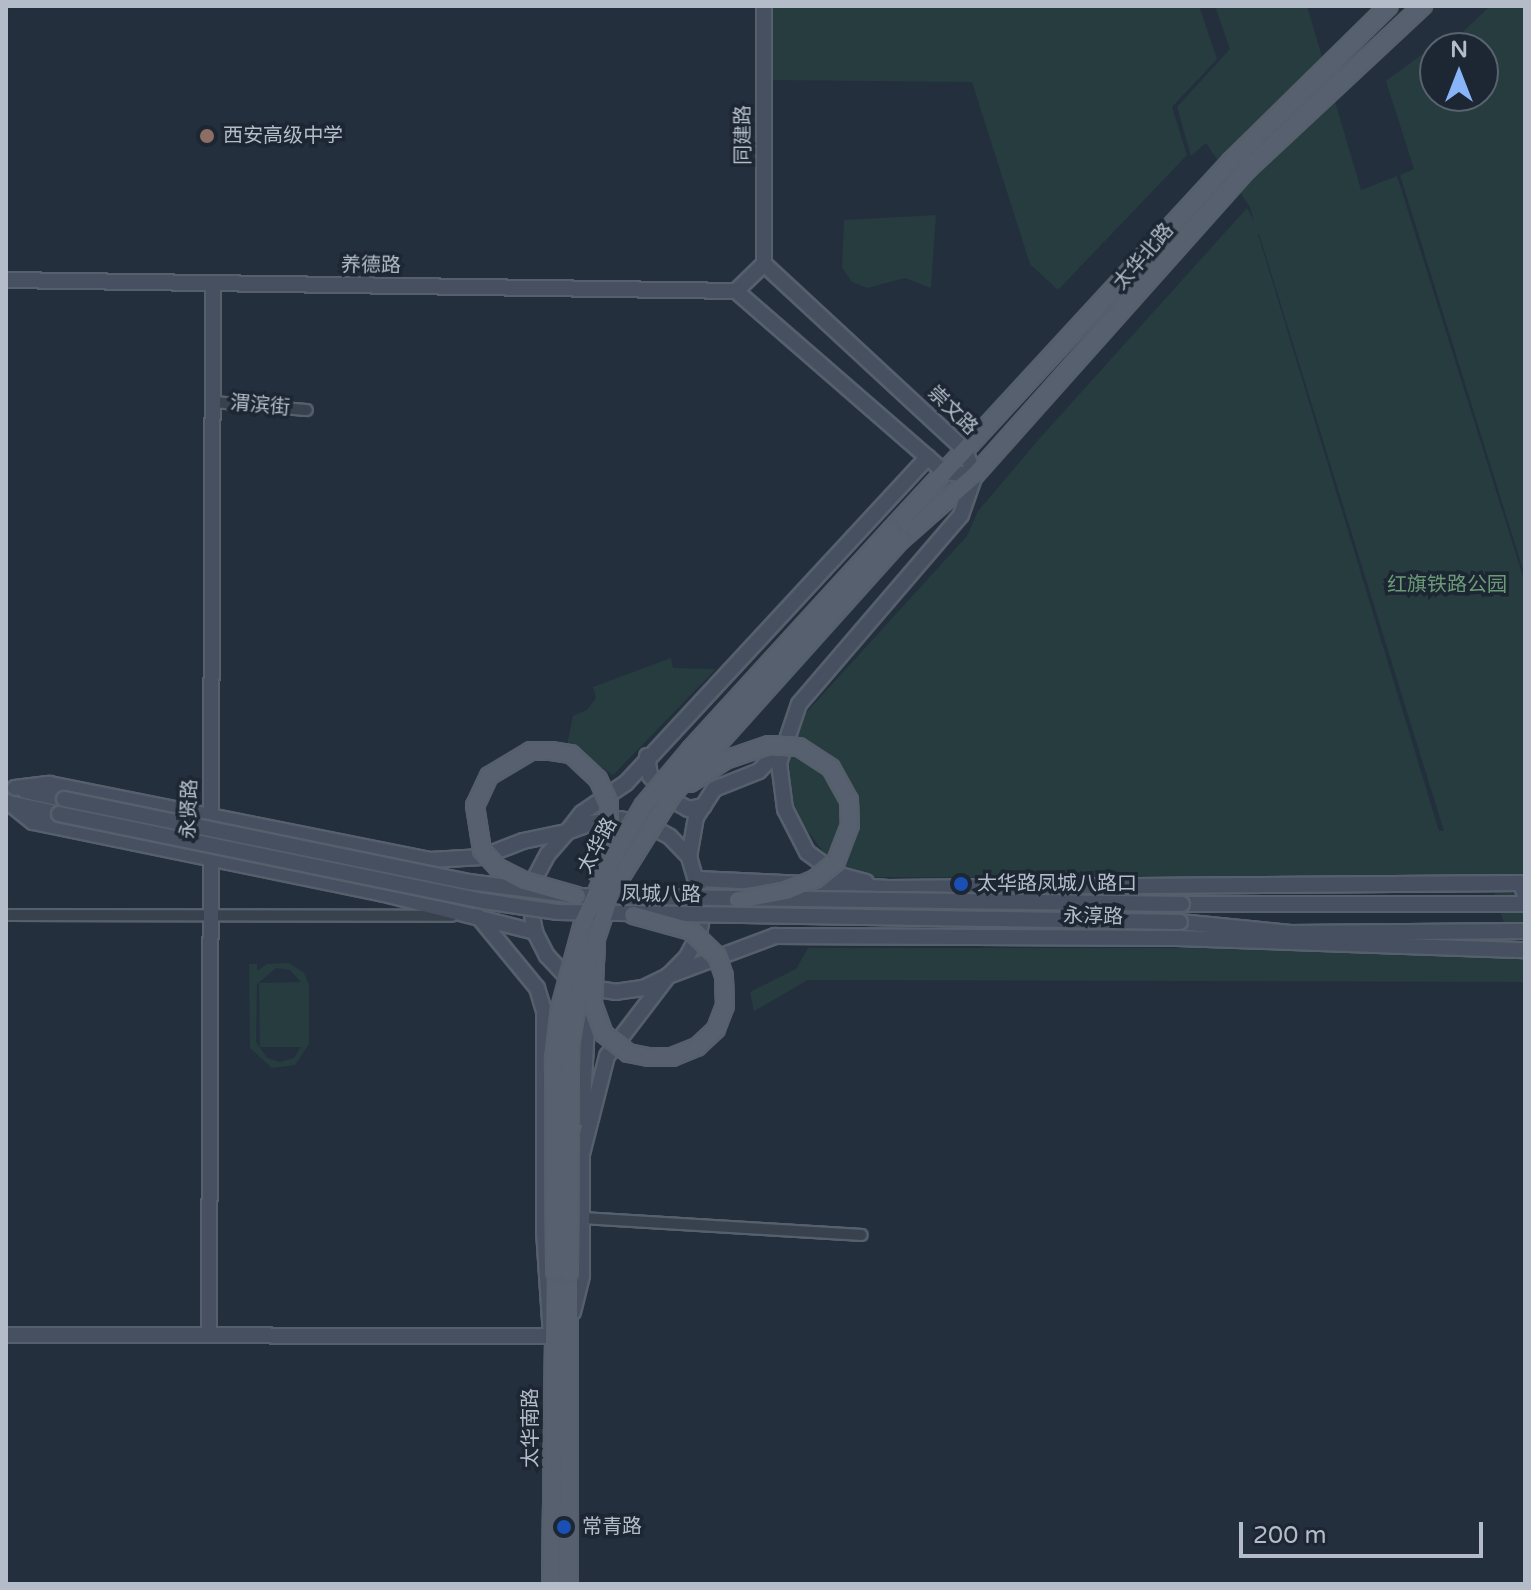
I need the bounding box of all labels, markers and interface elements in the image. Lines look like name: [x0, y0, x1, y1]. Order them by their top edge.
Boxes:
north arrow: [1419, 32, 1499, 112]
text: N: [1450, 37, 1468, 63]
street label: 同建路: [732, 105, 756, 165]
place label: 西安高级中学: [223, 124, 343, 148]
marker: 西安高级中学: [198, 127, 216, 145]
street label: 太华北路: [1109, 219, 1179, 295]
street label: 养德路: [341, 253, 401, 279]
street label: 崇文路: [922, 382, 982, 440]
street label: 渭滨街: [229, 391, 291, 421]
park label: 红旗铁路公园: [1387, 573, 1507, 597]
street label: 永贤路: [177, 779, 203, 839]
street label: 太华路: [573, 814, 623, 878]
place label: 太华路凤城八路口: [977, 872, 1137, 896]
marker: 太华路凤城八路口: [952, 875, 970, 893]
street label: 凤城八路: [621, 882, 701, 908]
street label: 永淳路: [1063, 904, 1123, 930]
street label: 太华南路: [519, 1388, 543, 1468]
scale bar: [1243, 1506, 1487, 1556]
place label: 常青路: [582, 1515, 642, 1539]
marker: 常青路: [553, 1516, 575, 1538]
text: 200 m: [1253, 1521, 1327, 1550]

